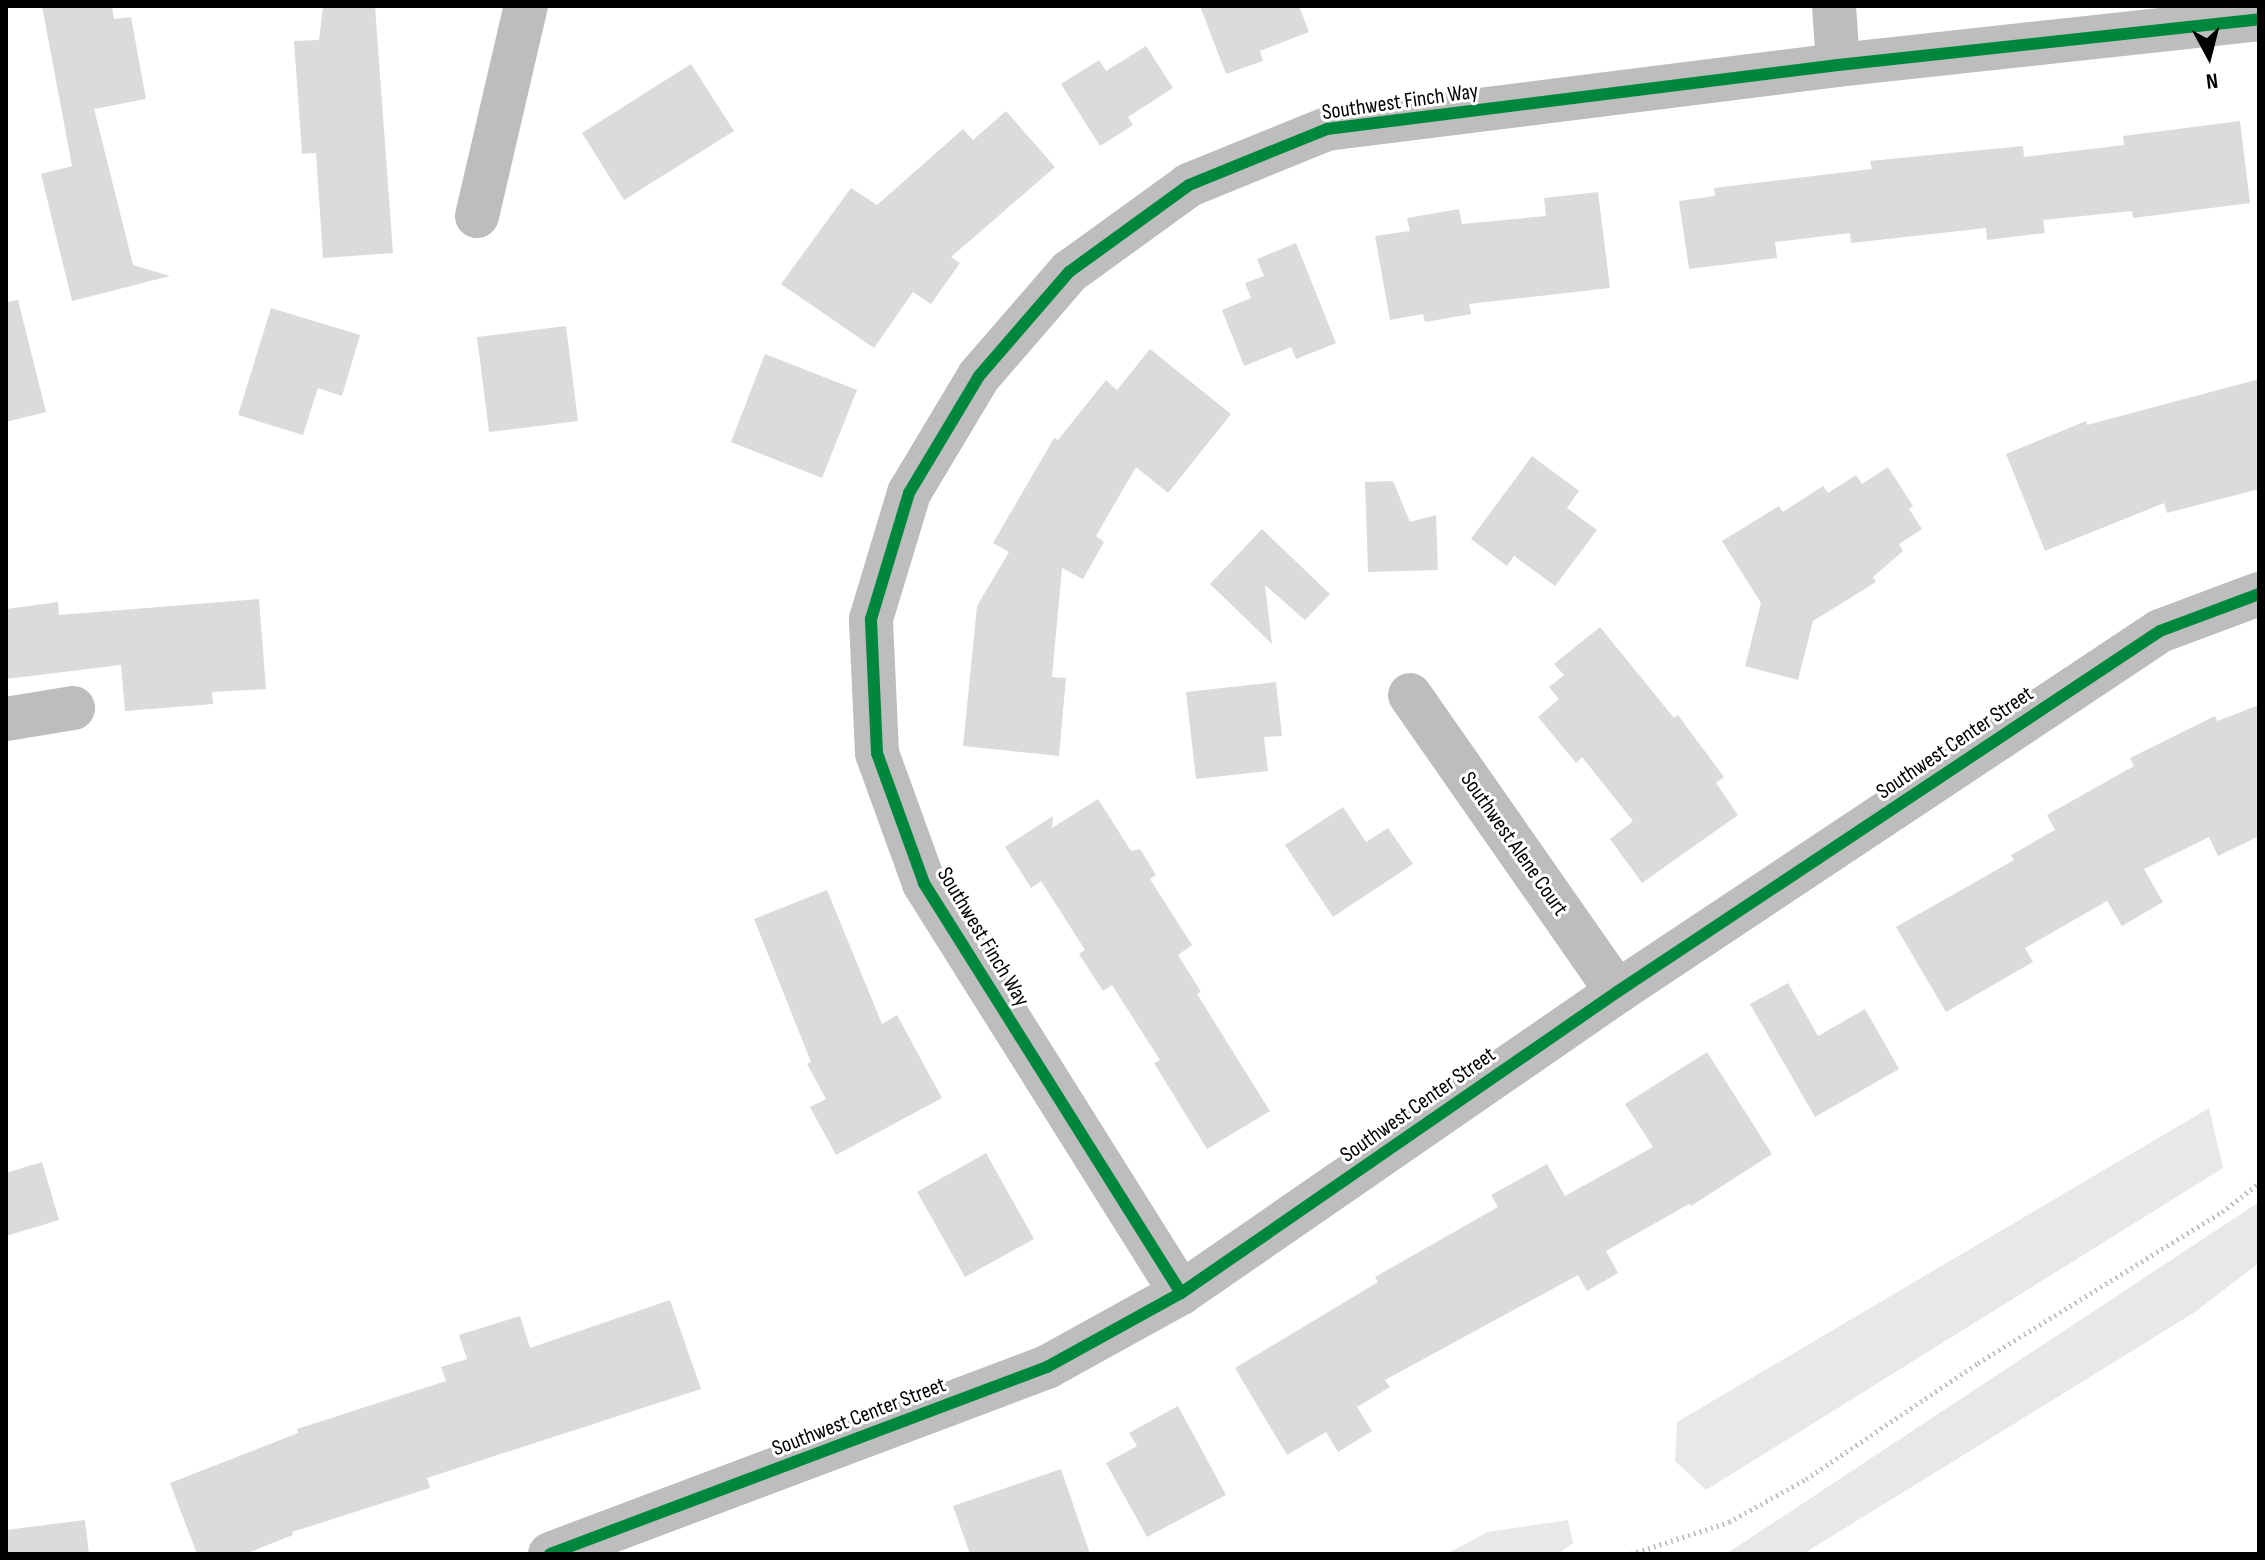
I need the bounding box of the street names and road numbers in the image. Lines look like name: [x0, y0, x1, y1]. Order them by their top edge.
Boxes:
street label: Southwest Finch Way: [1320, 78, 1480, 126]
street label: Southwest Center Street: [1872, 681, 2038, 805]
street label: Southwest Alene Court: [1455, 767, 1573, 921]
street label: Southwest Finch Way: [931, 863, 1035, 1011]
street label: Southwest Center Street: [1335, 1042, 1501, 1168]
street label: Southwest Center Street: [769, 1372, 949, 1462]

